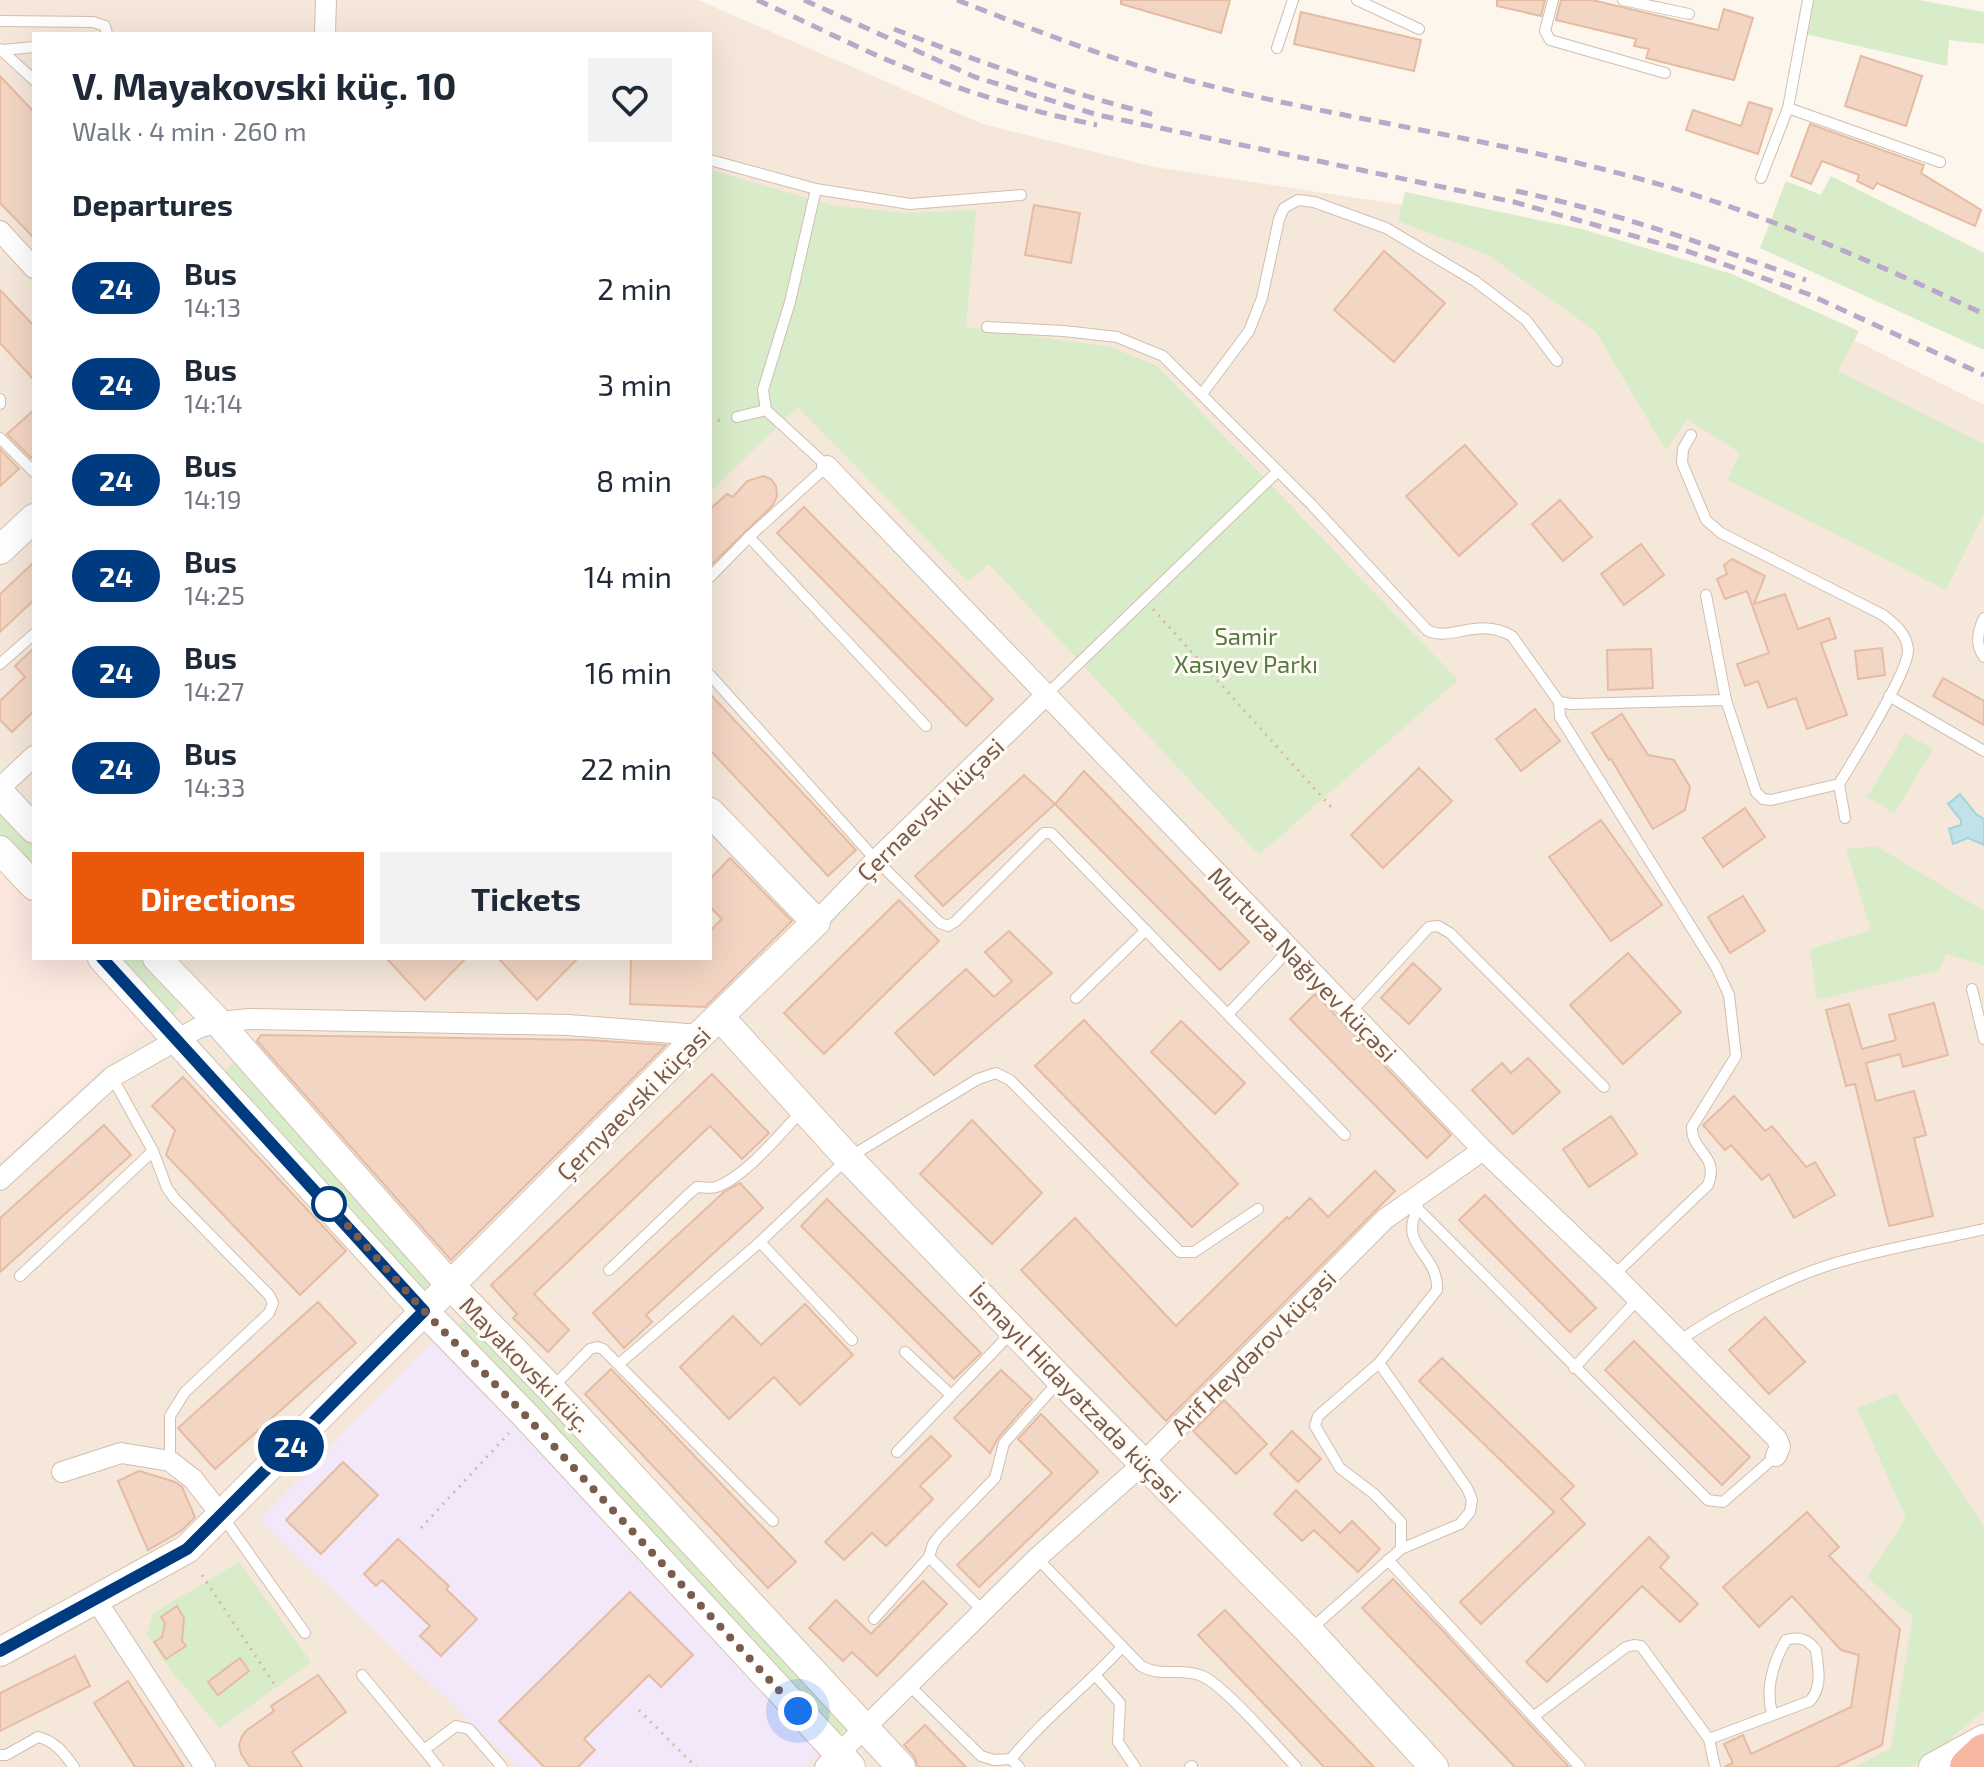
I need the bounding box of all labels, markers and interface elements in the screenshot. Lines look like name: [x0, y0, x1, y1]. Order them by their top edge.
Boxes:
button: heart: [588, 58, 672, 142]
text: V. Mayakovski küç. 10: [72, 62, 457, 108]
text: Walk · 4 min · 260 m: [72, 115, 307, 146]
text: Departures: [72, 186, 233, 222]
text: Bus: [184, 255, 237, 291]
text: 2 min: [597, 270, 672, 306]
text: 24: [99, 271, 133, 305]
text: 14:13: [184, 291, 241, 322]
text: Bus: [184, 351, 237, 387]
text: 3 min: [597, 366, 672, 402]
text: 24: [99, 367, 133, 401]
text: 14:14: [184, 387, 243, 418]
text: Bus: [184, 447, 237, 483]
text: 8 min: [596, 462, 672, 498]
text: 24: [99, 463, 133, 497]
text: 14:19: [184, 483, 242, 514]
text: Bus: [184, 543, 237, 579]
text: 14 min: [584, 558, 672, 594]
text: 24: [99, 559, 133, 593]
text: 14:25: [184, 579, 245, 610]
park label: Samir Xasıyev Parkı: [1174, 621, 1318, 678]
text: Bus: [184, 639, 237, 675]
text: 16 min: [585, 654, 672, 690]
text: 24: [99, 655, 133, 689]
text: 14:27: [184, 675, 244, 706]
street label: Çernaevski küçəsi: [850, 731, 1010, 887]
text: Bus: [184, 735, 237, 771]
text: 22 min: [580, 750, 672, 786]
text: 24: [99, 751, 133, 785]
text: 14:33: [184, 771, 245, 802]
button: Directions: [72, 852, 364, 944]
button: Tickets: [380, 852, 672, 944]
street label: Murtuza Nağıyev küçəsi: [1202, 861, 1403, 1068]
street label: Çernyaevski küçəsi: [550, 1020, 717, 1187]
unlabelled marker: [312, 1187, 346, 1221]
street label: Arif Heydərov küçəsi: [1164, 1263, 1342, 1441]
street label: İsmayıl Hidayətzadə küçəsi: [963, 1278, 1188, 1509]
street label: Mayakovski küç.: [453, 1290, 598, 1438]
line badge: 24: [255, 1420, 327, 1472]
text: 24: [274, 1429, 308, 1463]
your location: [778, 1691, 818, 1731]

